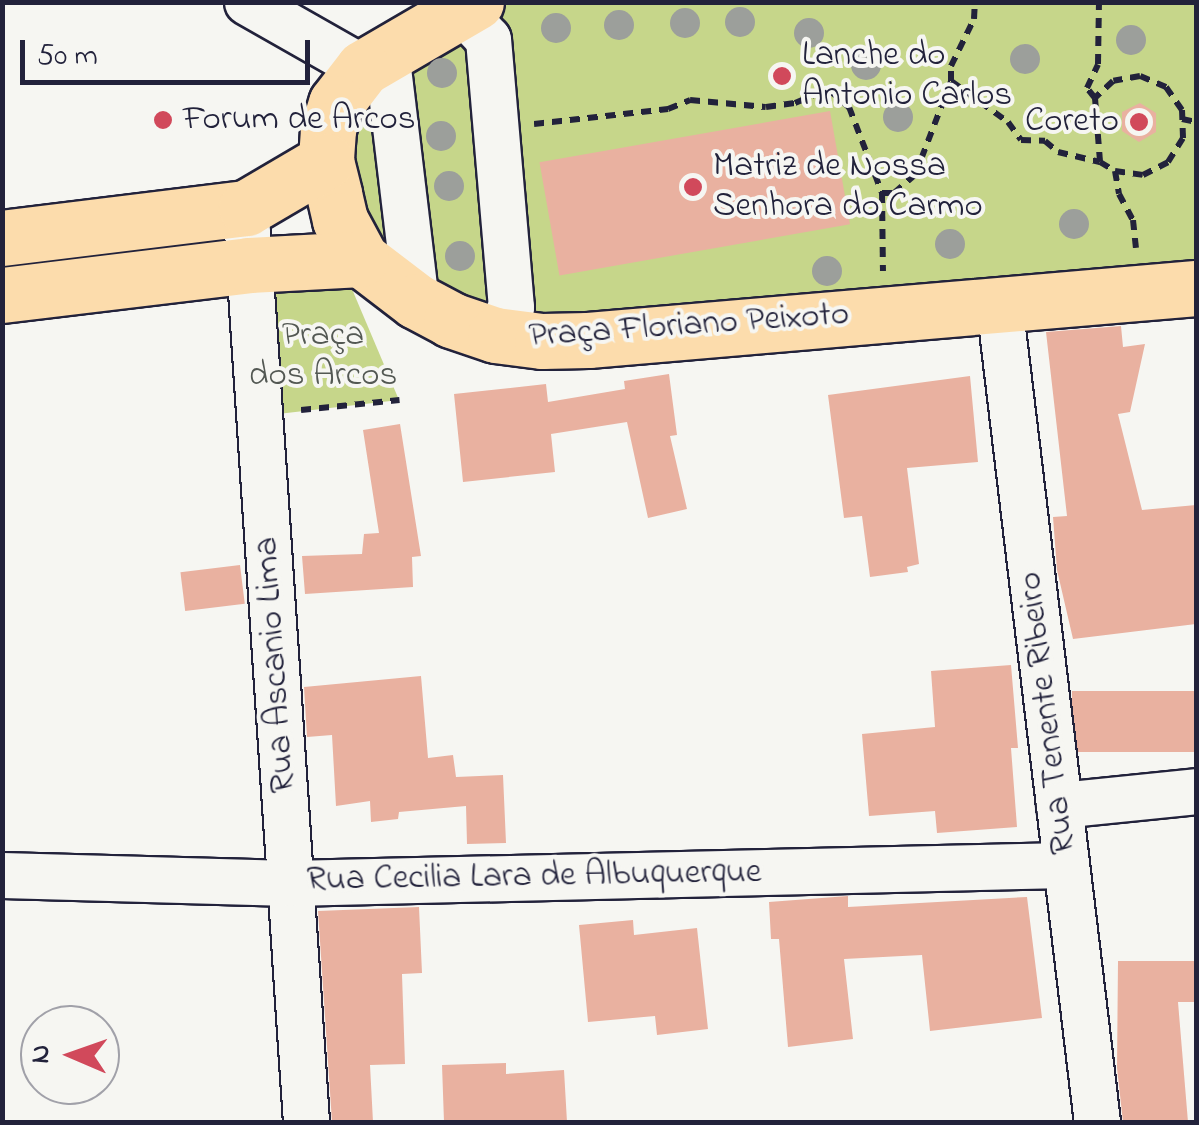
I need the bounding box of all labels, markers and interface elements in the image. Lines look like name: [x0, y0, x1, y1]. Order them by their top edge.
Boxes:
scale bar: [25, 20, 315, 82]
text: 50 m: [37, 35, 98, 79]
place label: Lanche do Antonio Carlos: [802, 35, 1012, 117]
marker: Lanche do Antonio Carlos: [771, 65, 793, 87]
place label: Forum de Arcos: [183, 99, 415, 141]
place label: Coreto: [1025, 101, 1119, 143]
marker: Forum de Arcos: [152, 109, 174, 131]
marker: Coreto: [1128, 111, 1150, 133]
place label: Matriz de Nossa Senhora do Carmo: [713, 146, 983, 228]
marker: Matriz de Nossa Senhora do Carmo: [682, 176, 704, 198]
street label: Praça Floriano Peixoto: [527, 294, 851, 358]
park label: Praça dos Arcos: [249, 315, 397, 397]
street label: Rua Ascanio Lima: [246, 536, 306, 794]
street label: Rua Tenente Ribeiro: [1010, 569, 1086, 857]
street label: Rua Cecilia Lara de Albuquerque: [306, 852, 762, 902]
north arrow: [20, 1005, 120, 1105]
text: N: [21, 1044, 62, 1064]

